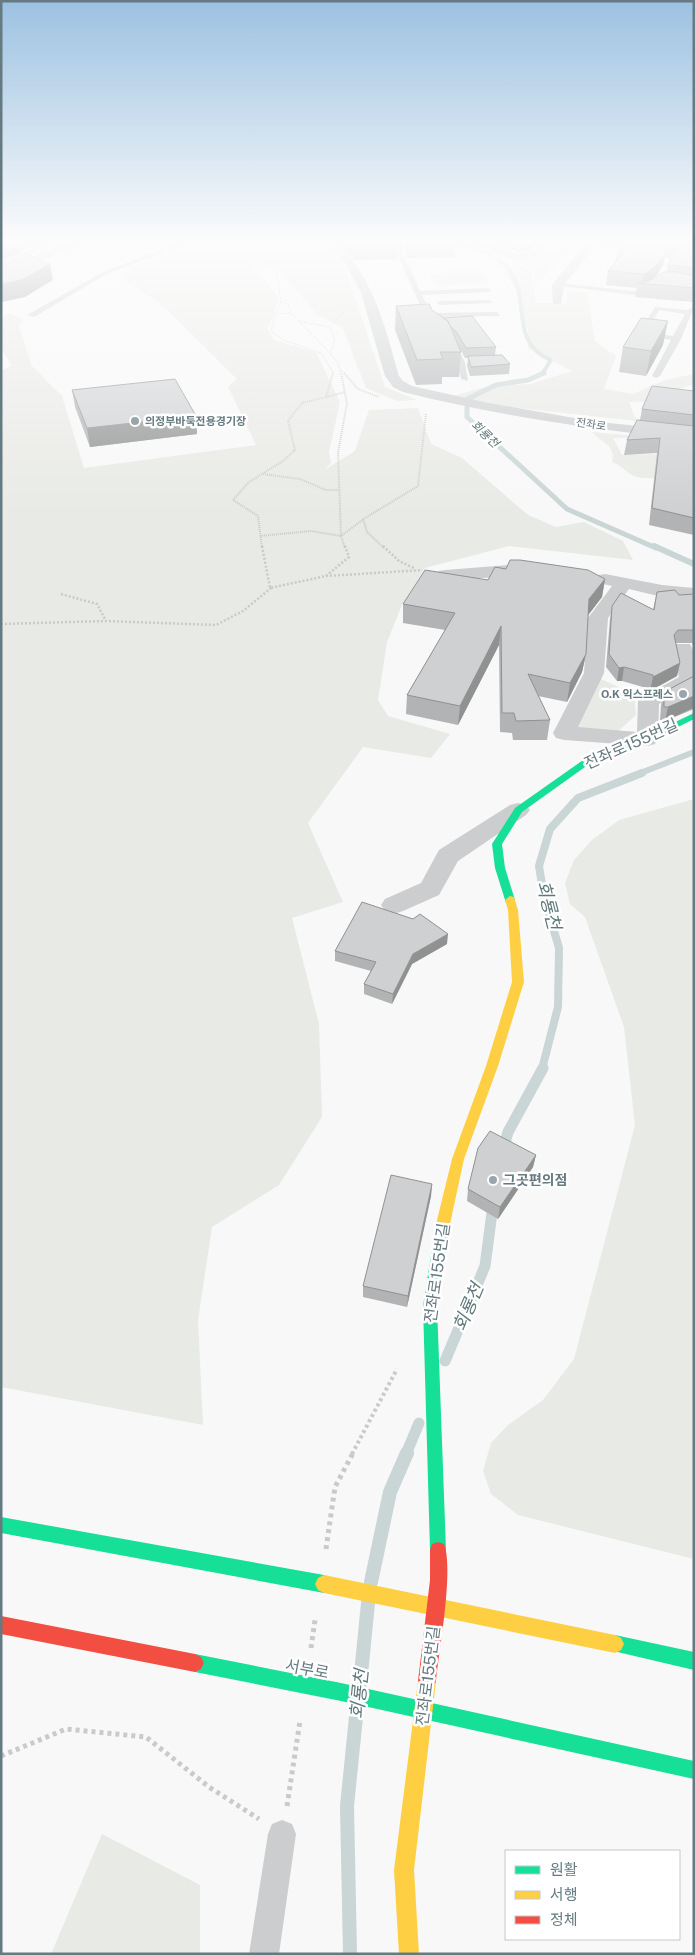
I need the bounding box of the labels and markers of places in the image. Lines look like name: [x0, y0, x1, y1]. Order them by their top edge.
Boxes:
marker: 의정부바둑전용경기장: [129, 415, 141, 427]
place label: 의정부바둑전용경기장: [145, 415, 246, 427]
place label: O.K 익스프레스: [601, 688, 673, 700]
marker: O.K 익스프레스: [677, 688, 689, 700]
place label: 그곳편의점: [503, 1172, 567, 1188]
marker: 그곳편의점: [487, 1174, 499, 1186]

